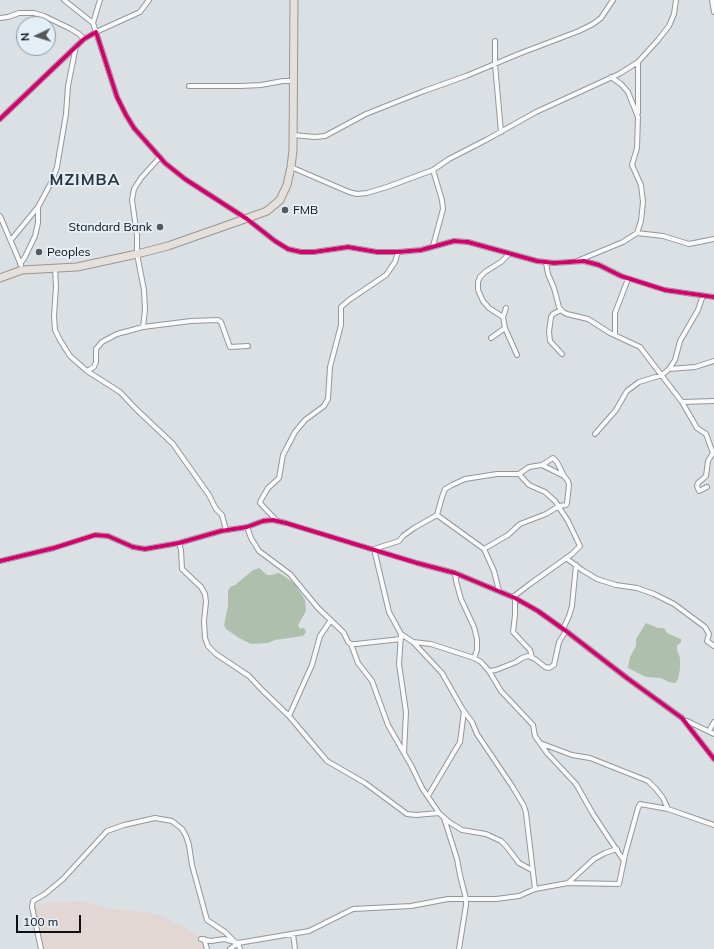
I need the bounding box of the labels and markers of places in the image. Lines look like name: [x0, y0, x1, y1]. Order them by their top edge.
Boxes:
place label: FMB: [293, 203, 318, 217]
marker: FMB: [280, 205, 290, 215]
place label: Standard Bank: [69, 220, 152, 234]
marker: Standard Bank: [155, 222, 165, 232]
place label: Peoples: [47, 245, 90, 259]
marker: Peoples: [34, 247, 44, 257]

